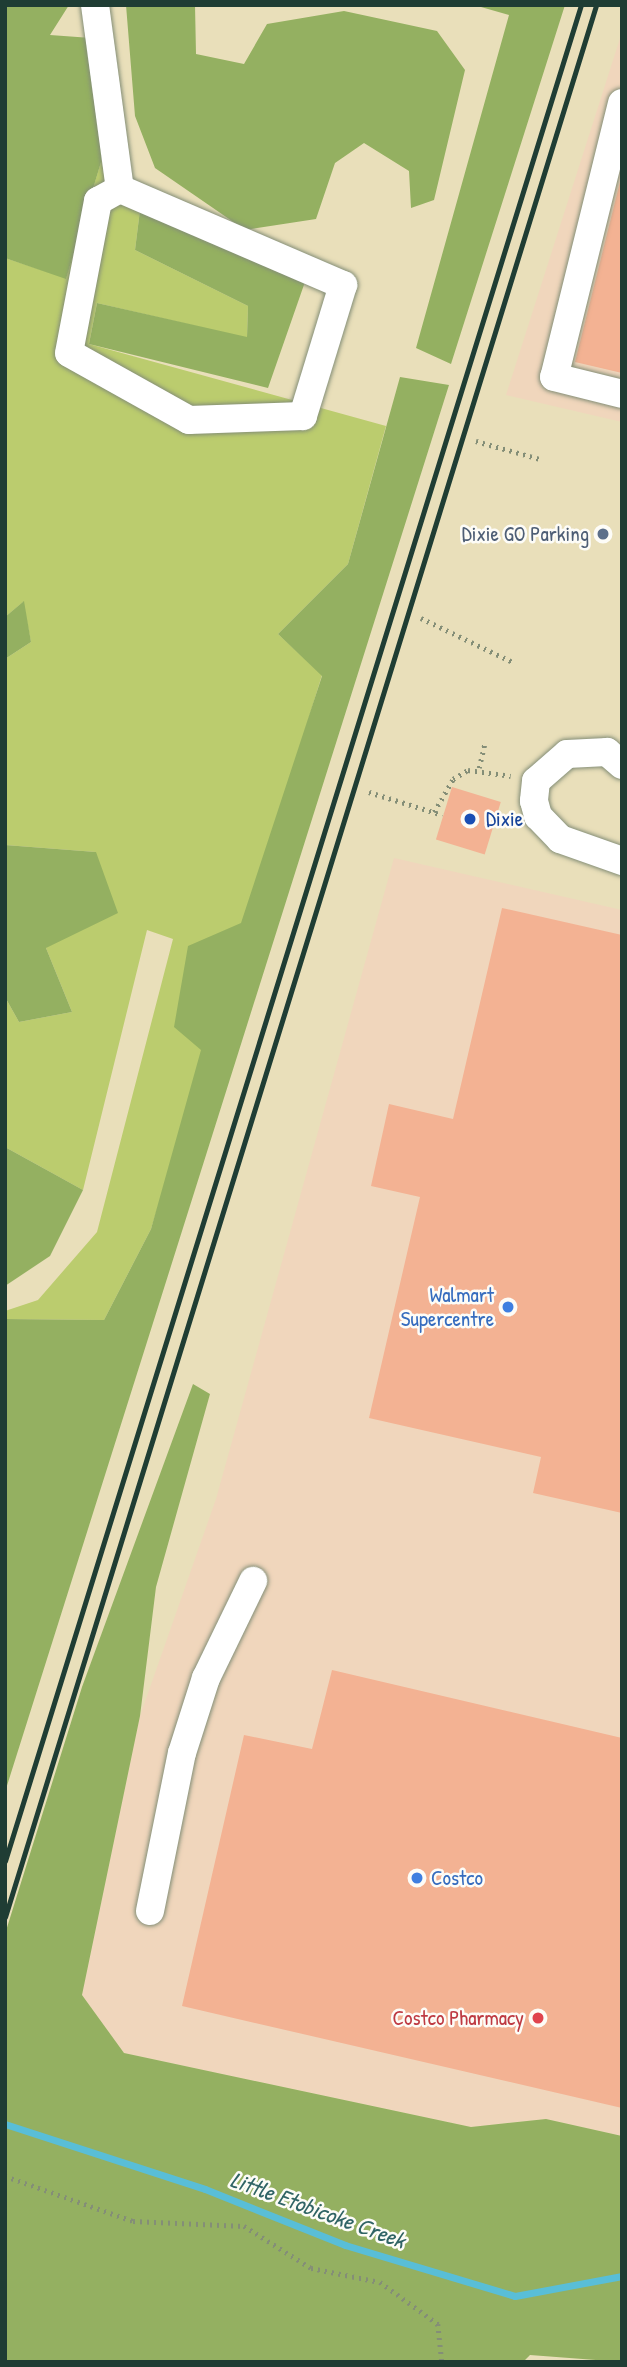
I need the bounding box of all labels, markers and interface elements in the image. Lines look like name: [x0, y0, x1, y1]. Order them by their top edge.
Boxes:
place label: Dixie GO Parking: [462, 521, 589, 547]
marker: Dixie GO Parking: [595, 526, 611, 542]
place label: Dixie: [486, 806, 523, 832]
marker: Dixie: [460, 809, 480, 829]
place label: Walmart Supercentre: [401, 1282, 494, 1332]
marker: Walmart Supercentre: [500, 1299, 516, 1315]
place label: Costco: [431, 1865, 483, 1891]
marker: Costco: [409, 1870, 425, 1886]
place label: Costco Pharmacy: [392, 2005, 524, 2031]
marker: Costco Pharmacy: [530, 2010, 546, 2026]
water label: Little Etobicoke Creek: [227, 2166, 409, 2254]

